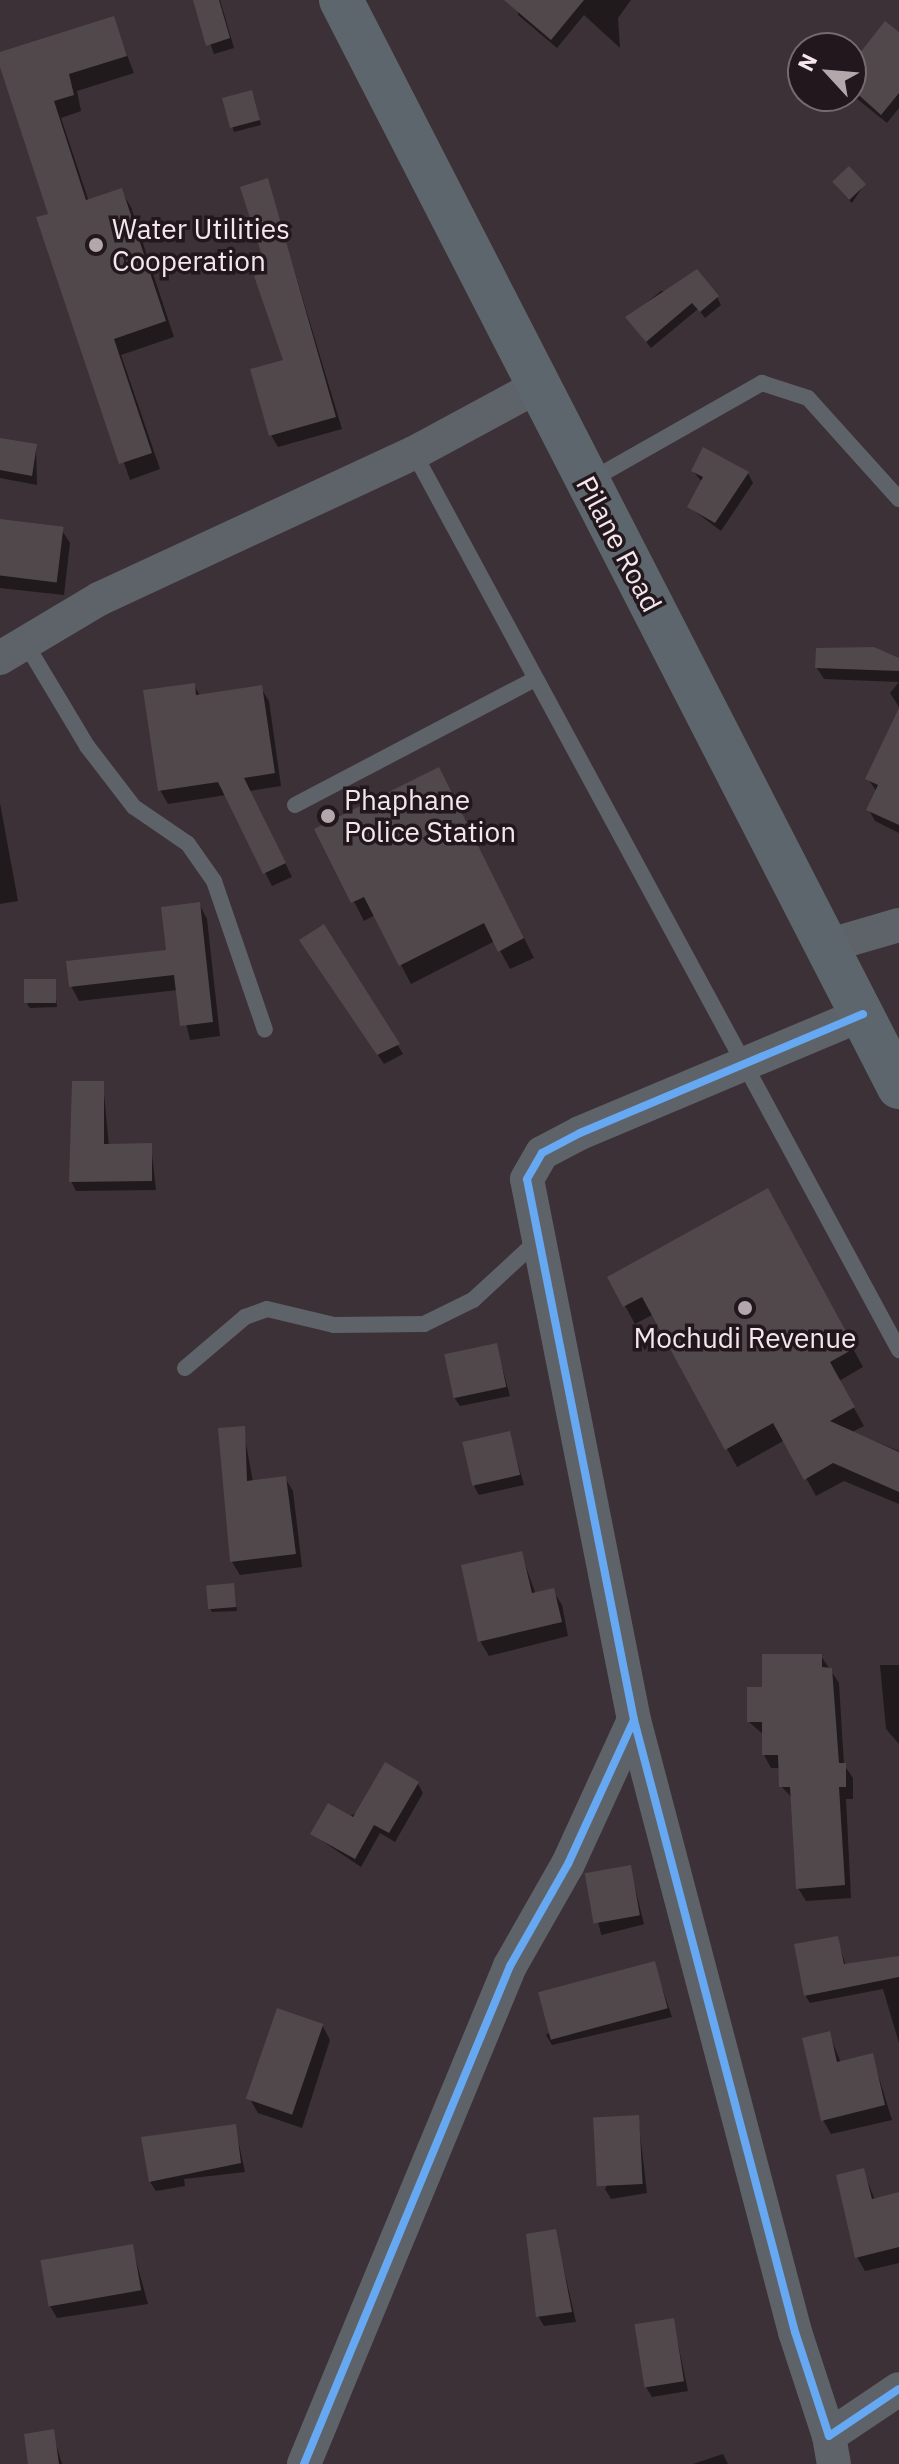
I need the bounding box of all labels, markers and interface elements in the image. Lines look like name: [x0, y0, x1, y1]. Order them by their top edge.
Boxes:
north arrow: [787, 32, 867, 112]
text: N: [790, 49, 823, 76]
place label: Water Utilities Cooperation: [112, 212, 290, 278]
marker: Water Utilities Cooperation: [87, 236, 105, 254]
street label: Pilane Road: [569, 470, 669, 618]
place label: Phaphane Police Station: [344, 783, 516, 849]
marker: Phaphane Police Station: [319, 807, 337, 825]
marker: Mochudi Revenue: [736, 1299, 754, 1317]
place label: Mochudi Revenue: [634, 1321, 856, 1355]

